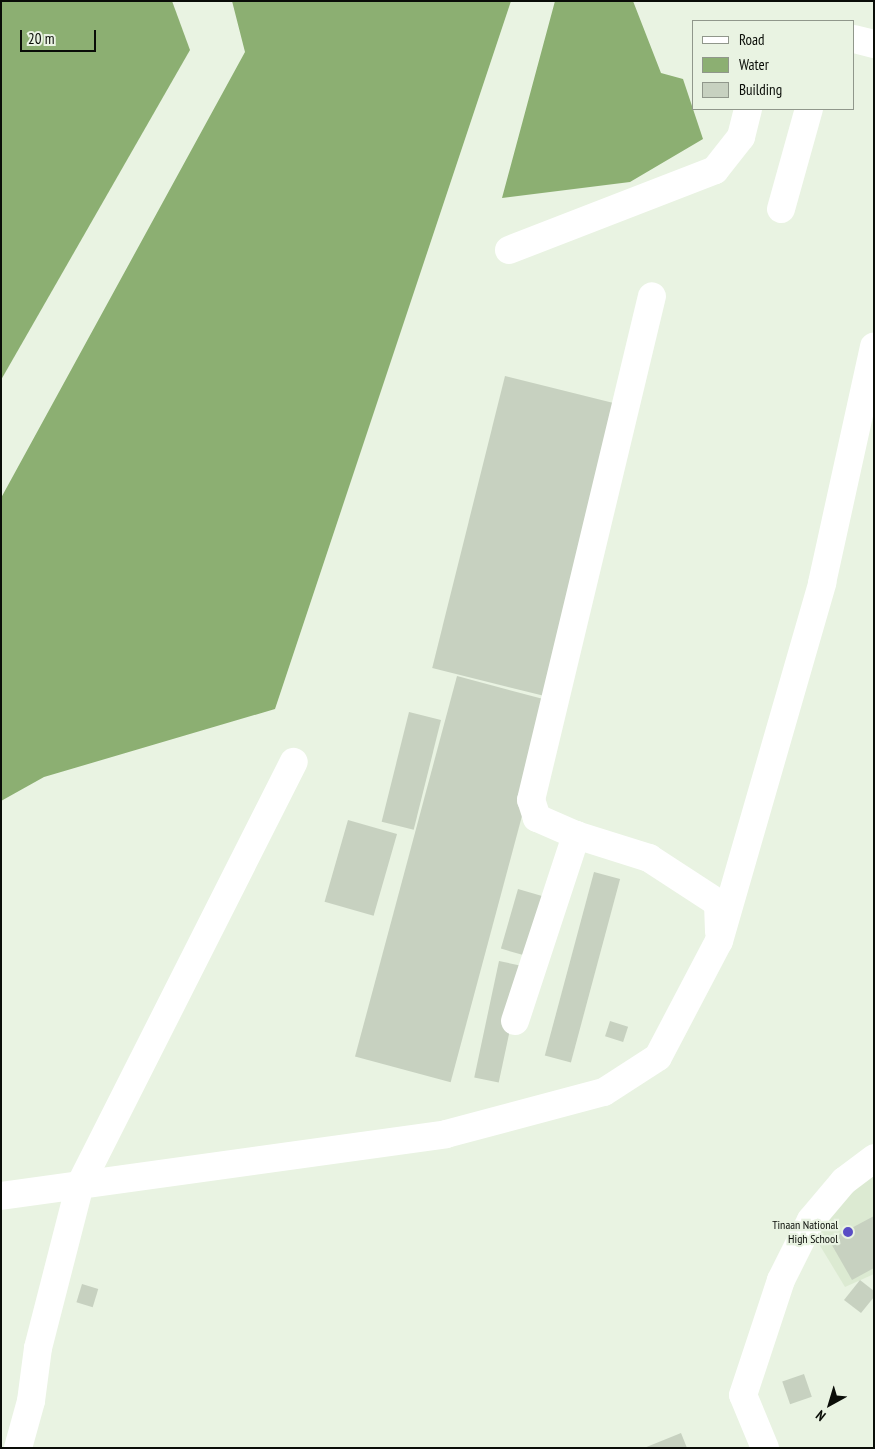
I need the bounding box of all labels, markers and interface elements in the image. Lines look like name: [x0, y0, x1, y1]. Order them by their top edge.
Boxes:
scale bar: [22, 20, 99, 52]
legend: [692, 20, 855, 110]
text: 20 m: [28, 29, 54, 48]
text: Road: [739, 30, 765, 49]
text: Water: [739, 55, 769, 74]
text: Building: [739, 80, 782, 99]
place label: Tinaan National High School: [772, 1218, 838, 1246]
marker: Tinaan National High School: [842, 1226, 854, 1238]
north arrow: [805, 1379, 855, 1429]
text: N: [812, 1406, 829, 1425]

